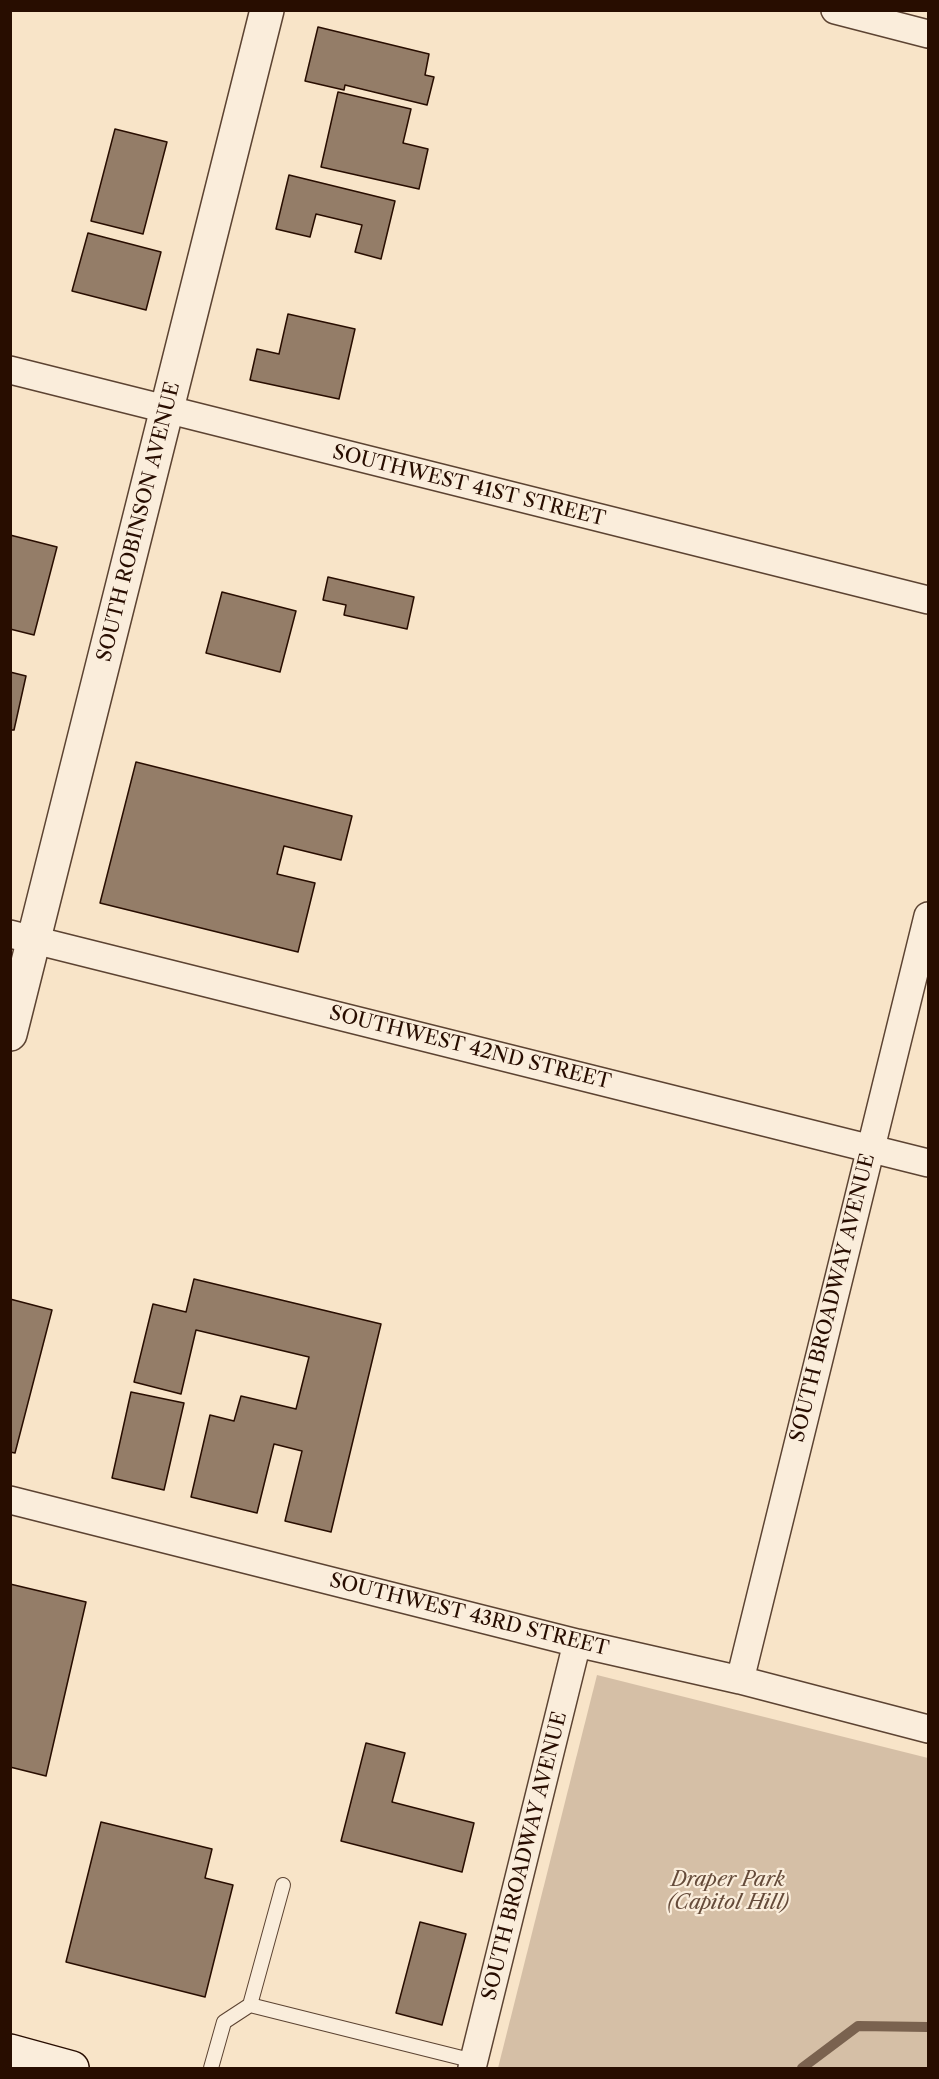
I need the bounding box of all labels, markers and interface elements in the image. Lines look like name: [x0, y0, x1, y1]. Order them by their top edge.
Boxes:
street label: SOUTH ROBINSON AVENUE: [93, 380, 185, 664]
street label: SOUTHWEST 41ST STREET: [330, 440, 608, 532]
street label: SOUTHWEST 42ND STREET: [327, 1001, 613, 1095]
street label: SOUTH BROADWAY AVENUE: [786, 1151, 880, 1445]
street label: SOUTHWEST 43RD STREET: [327, 1569, 611, 1661]
street label: SOUTH BROADWAY AVENUE: [478, 1709, 572, 2003]
park label: Draper Park (Capitol Hill): [666, 1868, 790, 1915]

